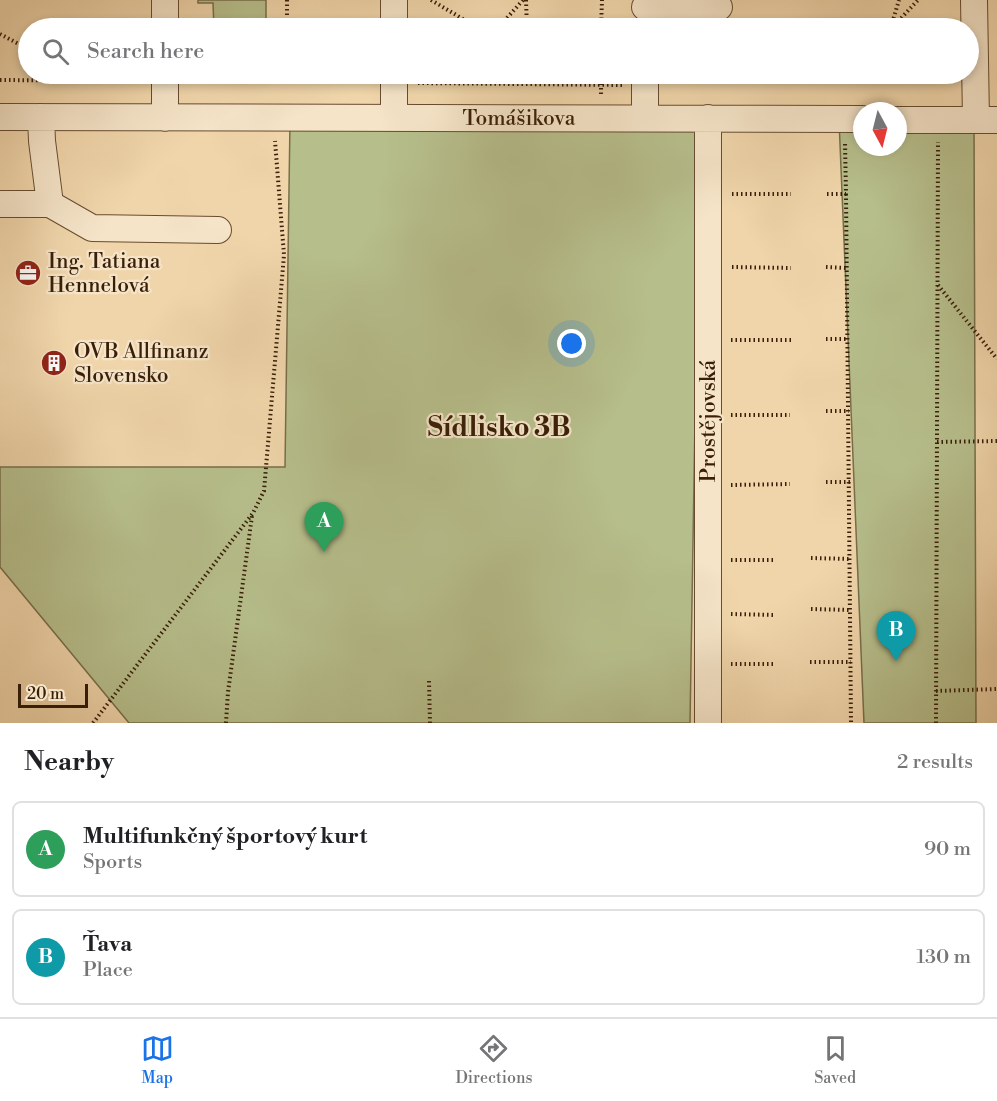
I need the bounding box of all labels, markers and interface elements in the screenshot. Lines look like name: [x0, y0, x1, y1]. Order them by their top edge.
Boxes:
search box: [18, 18, 979, 84]
icon: search: [39, 35, 72, 68]
text: Search here: [87, 38, 204, 65]
north arrow: [853, 102, 907, 156]
street label: Tomášikova: [463, 106, 576, 132]
place label: Ing. Tatiana Hennelová: [48, 249, 161, 299]
office icon: Ing. Tatiana Hennelová: [13, 258, 43, 288]
your location: [557, 329, 586, 358]
place label: OVB Allfinanz Slovensko: [74, 339, 209, 389]
building icon: OVB Allfinanz Slovensko: [39, 348, 69, 378]
street label: Prostějovská: [696, 359, 722, 482]
district label: Sídlisko 3B: [427, 411, 571, 445]
pin: A: [304, 502, 344, 552]
pin: B: [876, 612, 916, 661]
scale bar: [18, 681, 88, 708]
text: 20 m: [27, 684, 64, 704]
text: Nearby: [24, 746, 114, 778]
text: 2 results: [897, 750, 973, 775]
text: Multifunkčný športový kurt: [83, 823, 367, 850]
text: A: [38, 837, 53, 862]
text: 90 m: [924, 837, 971, 862]
text: Sports: [83, 850, 142, 875]
text: Ťava: [83, 931, 132, 958]
text: B: [38, 945, 53, 970]
text: 130 m: [916, 945, 971, 970]
text: Place: [83, 958, 133, 983]
tab: Map: [141, 1032, 174, 1088]
tab: Directions: [455, 1032, 533, 1088]
tab: Saved: [814, 1032, 856, 1088]

